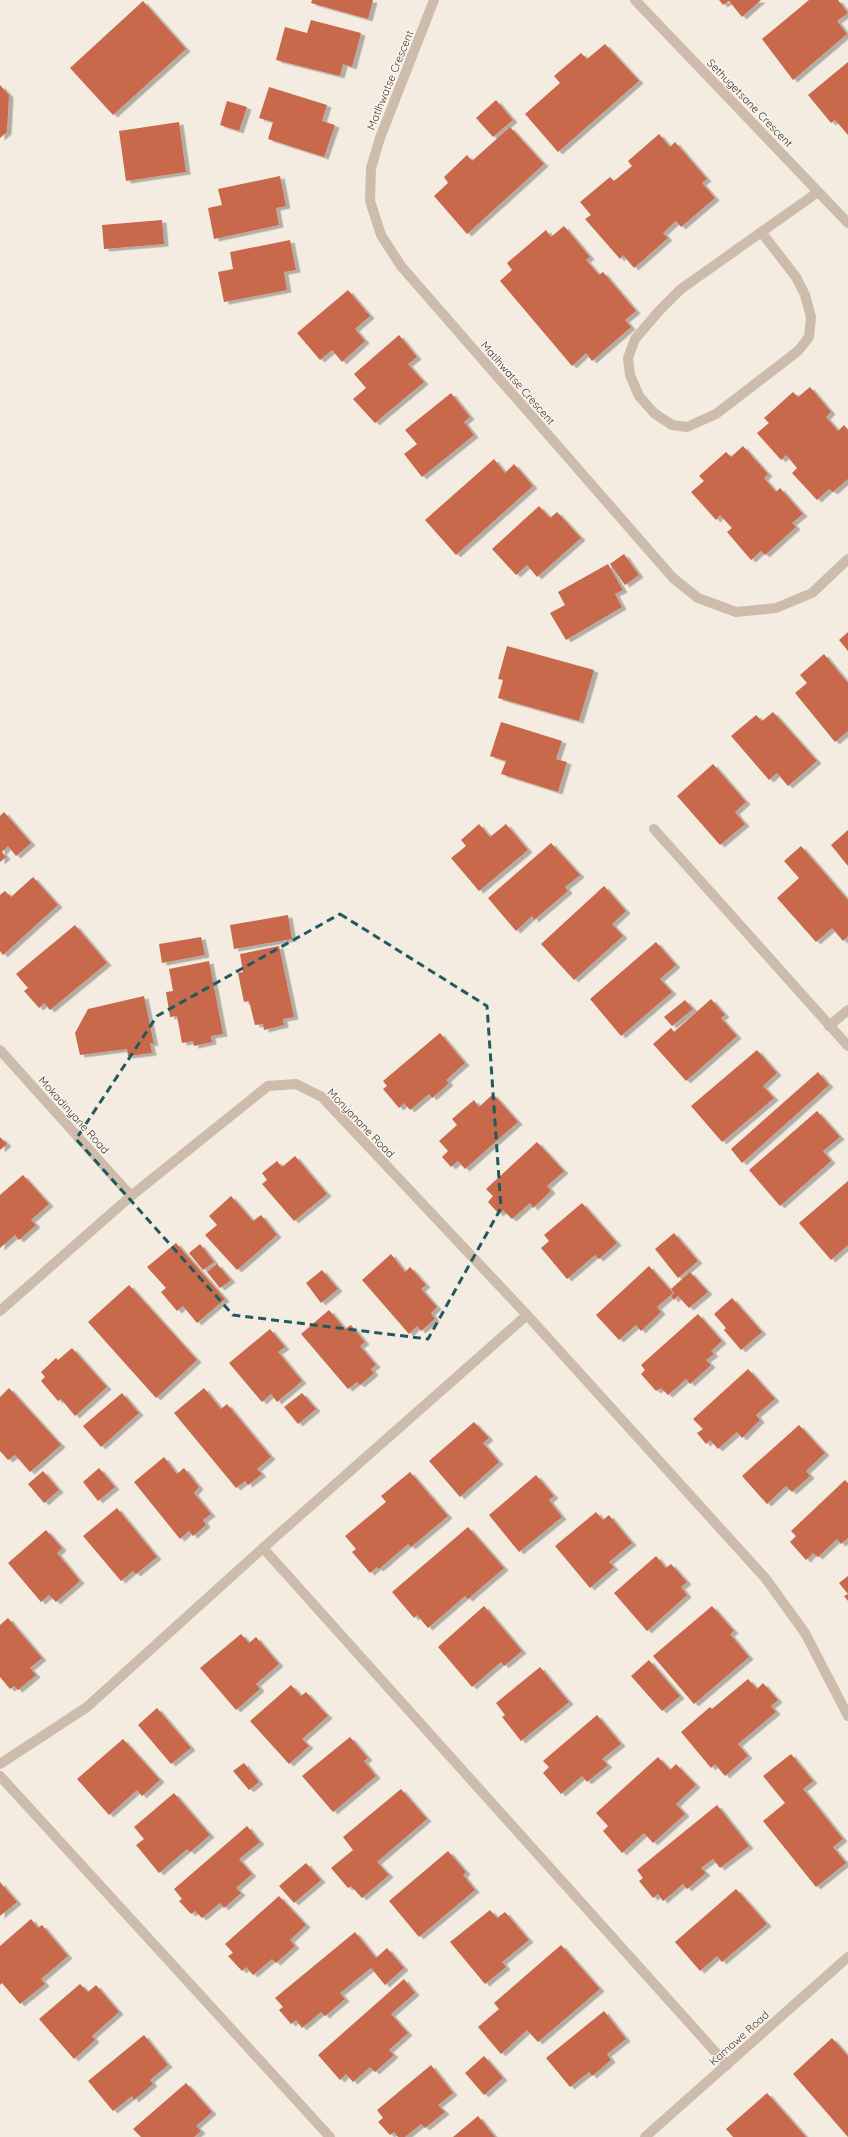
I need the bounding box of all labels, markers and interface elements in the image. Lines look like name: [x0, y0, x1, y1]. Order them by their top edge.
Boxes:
street label: Matlhwatse Crescent: [364, 28, 416, 132]
street label: Sethugetsane Crescent: [704, 56, 796, 150]
street label: Matlhwatse Crescent: [478, 338, 558, 428]
street label: Mokadinyane Road: [36, 1073, 112, 1157]
street label: Monyanane Road: [324, 1085, 398, 1161]
street label: Kamawe Road: [706, 2008, 772, 2068]

